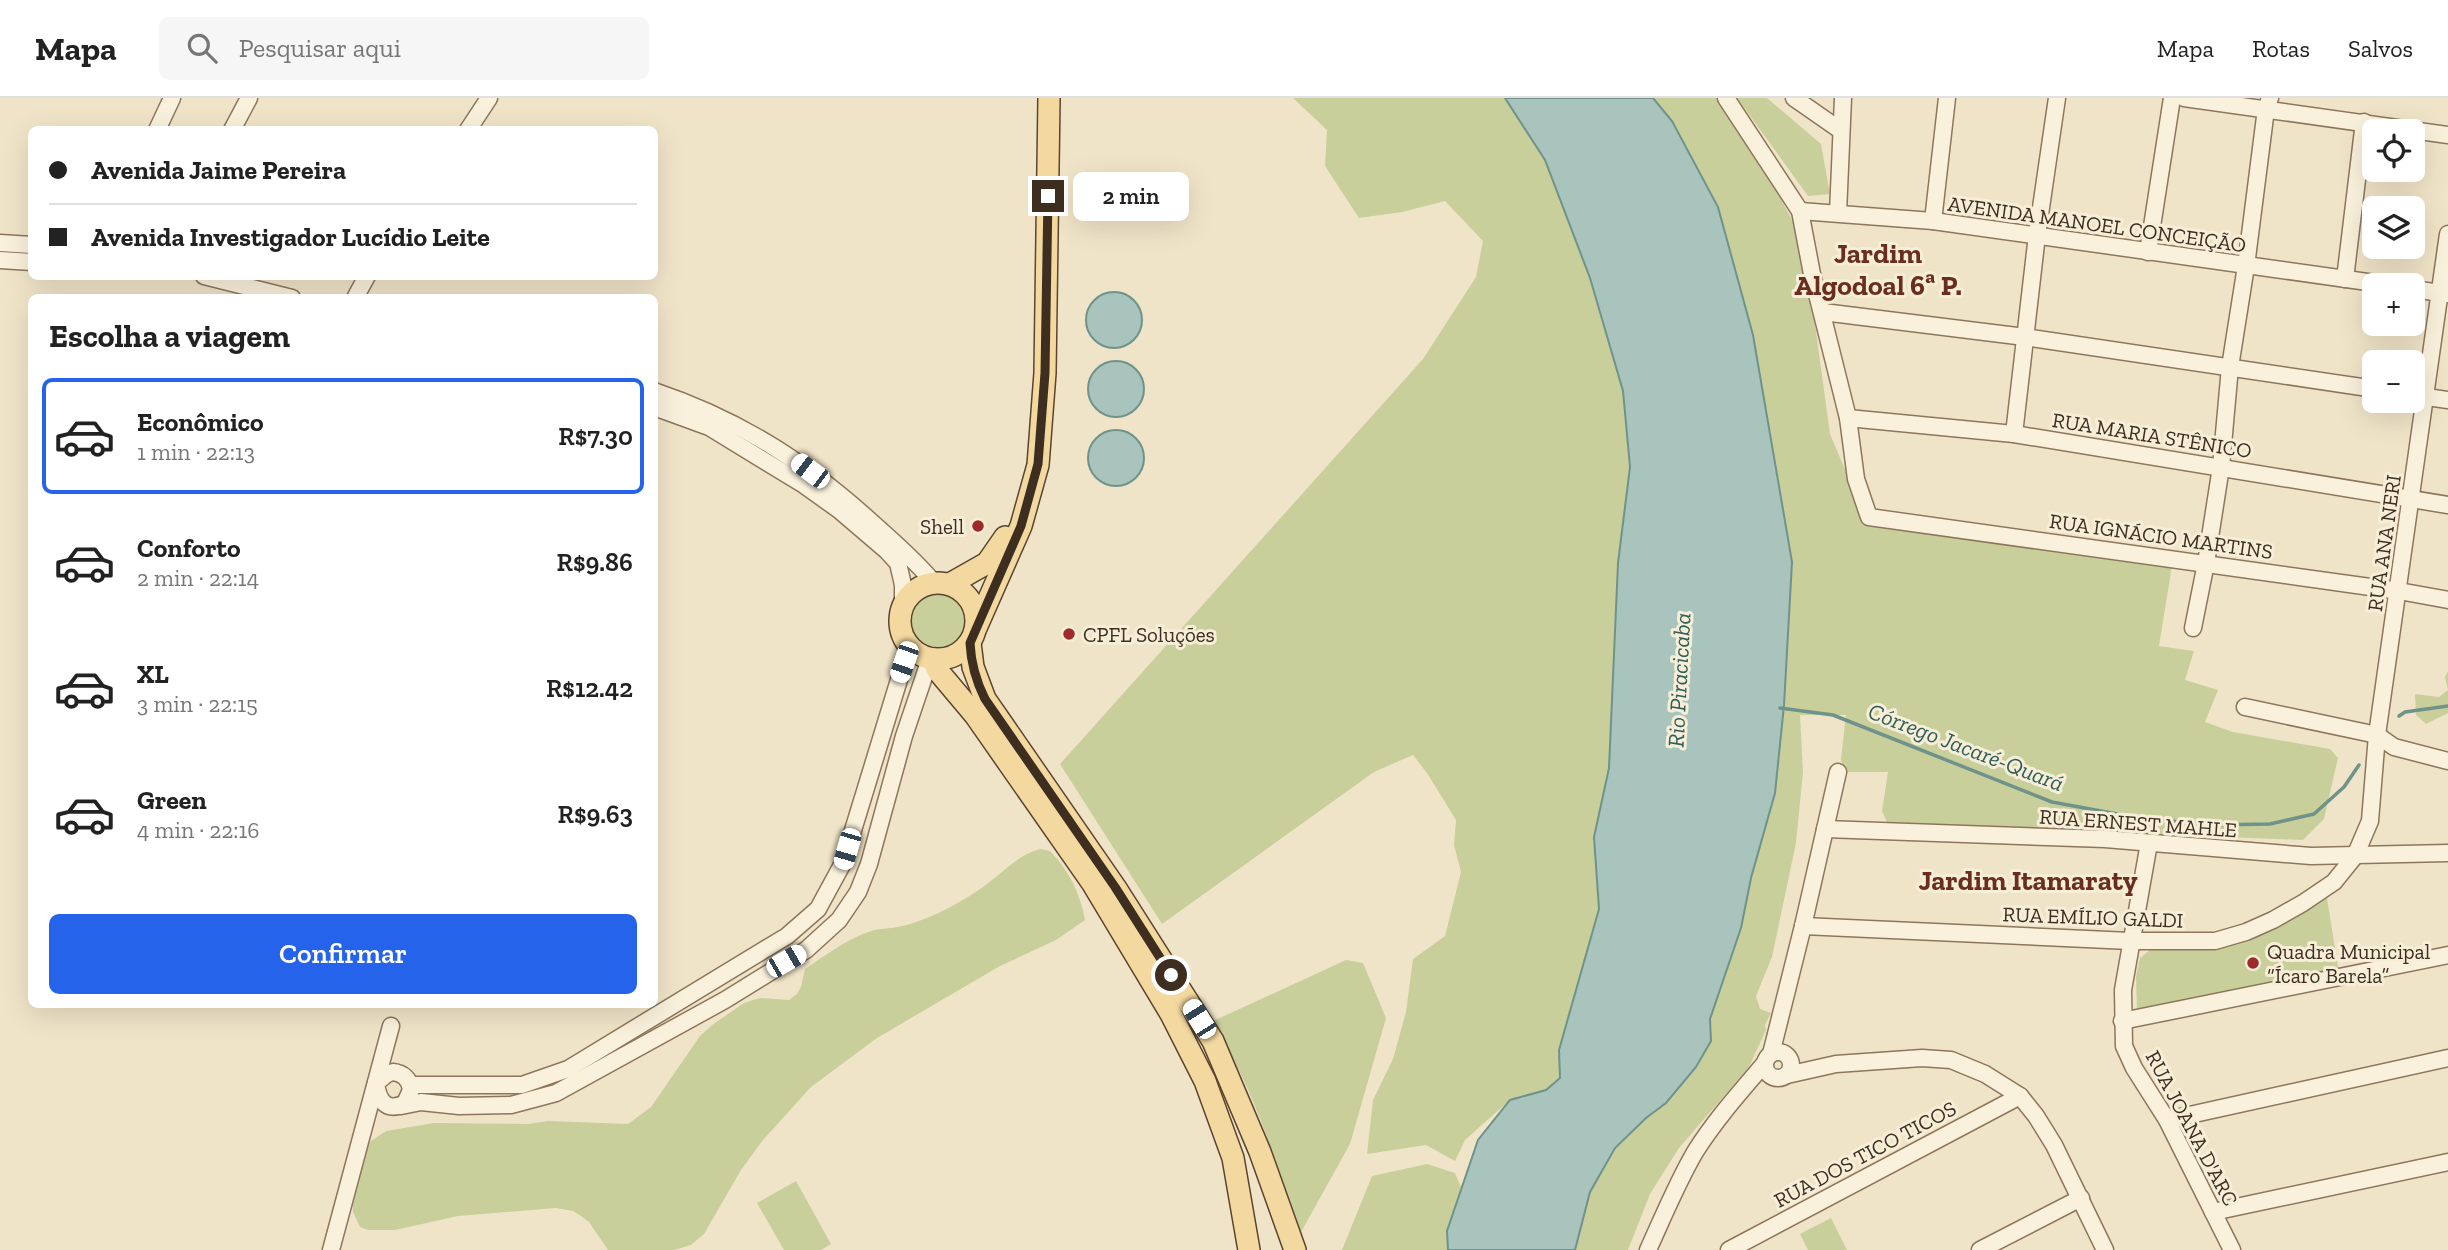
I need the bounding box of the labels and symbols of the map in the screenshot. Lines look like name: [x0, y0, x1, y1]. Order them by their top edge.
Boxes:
callout: 2 min: [1072, 172, 1188, 220]
route end: [1032, 180, 1064, 212]
street label: AVENIDA MANOEL CONCEIÇÃO: [1946, 191, 2248, 257]
district label: Jardim Algodoal 6ª P.: [1794, 237, 1962, 302]
street label: RUA MARIA STÊNICO: [2051, 407, 2253, 463]
car: [787, 450, 834, 492]
street label: RUA ANA NERI: [2362, 473, 2406, 613]
street label: RUA IGNÁCIO MARTINS: [2048, 508, 2274, 564]
place label: Shell: [920, 514, 964, 539]
marker: Shell: [970, 518, 986, 534]
water label: Rio Piracicaba: [1661, 612, 1697, 748]
place label: CPFL Soluções: [1083, 622, 1215, 647]
marker: CPFL Soluções: [1061, 626, 1077, 642]
car: [888, 639, 921, 685]
water label: Córrego Jacaré-Quará: [1864, 697, 2068, 797]
street label: RUA ERNEST MAHLE: [2038, 804, 2238, 842]
car: [832, 826, 863, 872]
district label: Jardim Itamaraty: [1918, 864, 2138, 897]
street label: RUA EMÍLIO GALDI: [2002, 901, 2184, 933]
place label: Quadra Municipal “Ícaro Barela”: [2267, 939, 2431, 988]
car: [763, 941, 810, 981]
marker: Quadra Municipal “Ícaro Barela”: [2245, 955, 2261, 971]
route start: [1155, 959, 1187, 991]
car: [1179, 996, 1220, 1042]
street label: RUA JOANA D'ARC: [2141, 1046, 2243, 1210]
street label: RUA DOS TICO TICOS: [1770, 1095, 1960, 1213]

